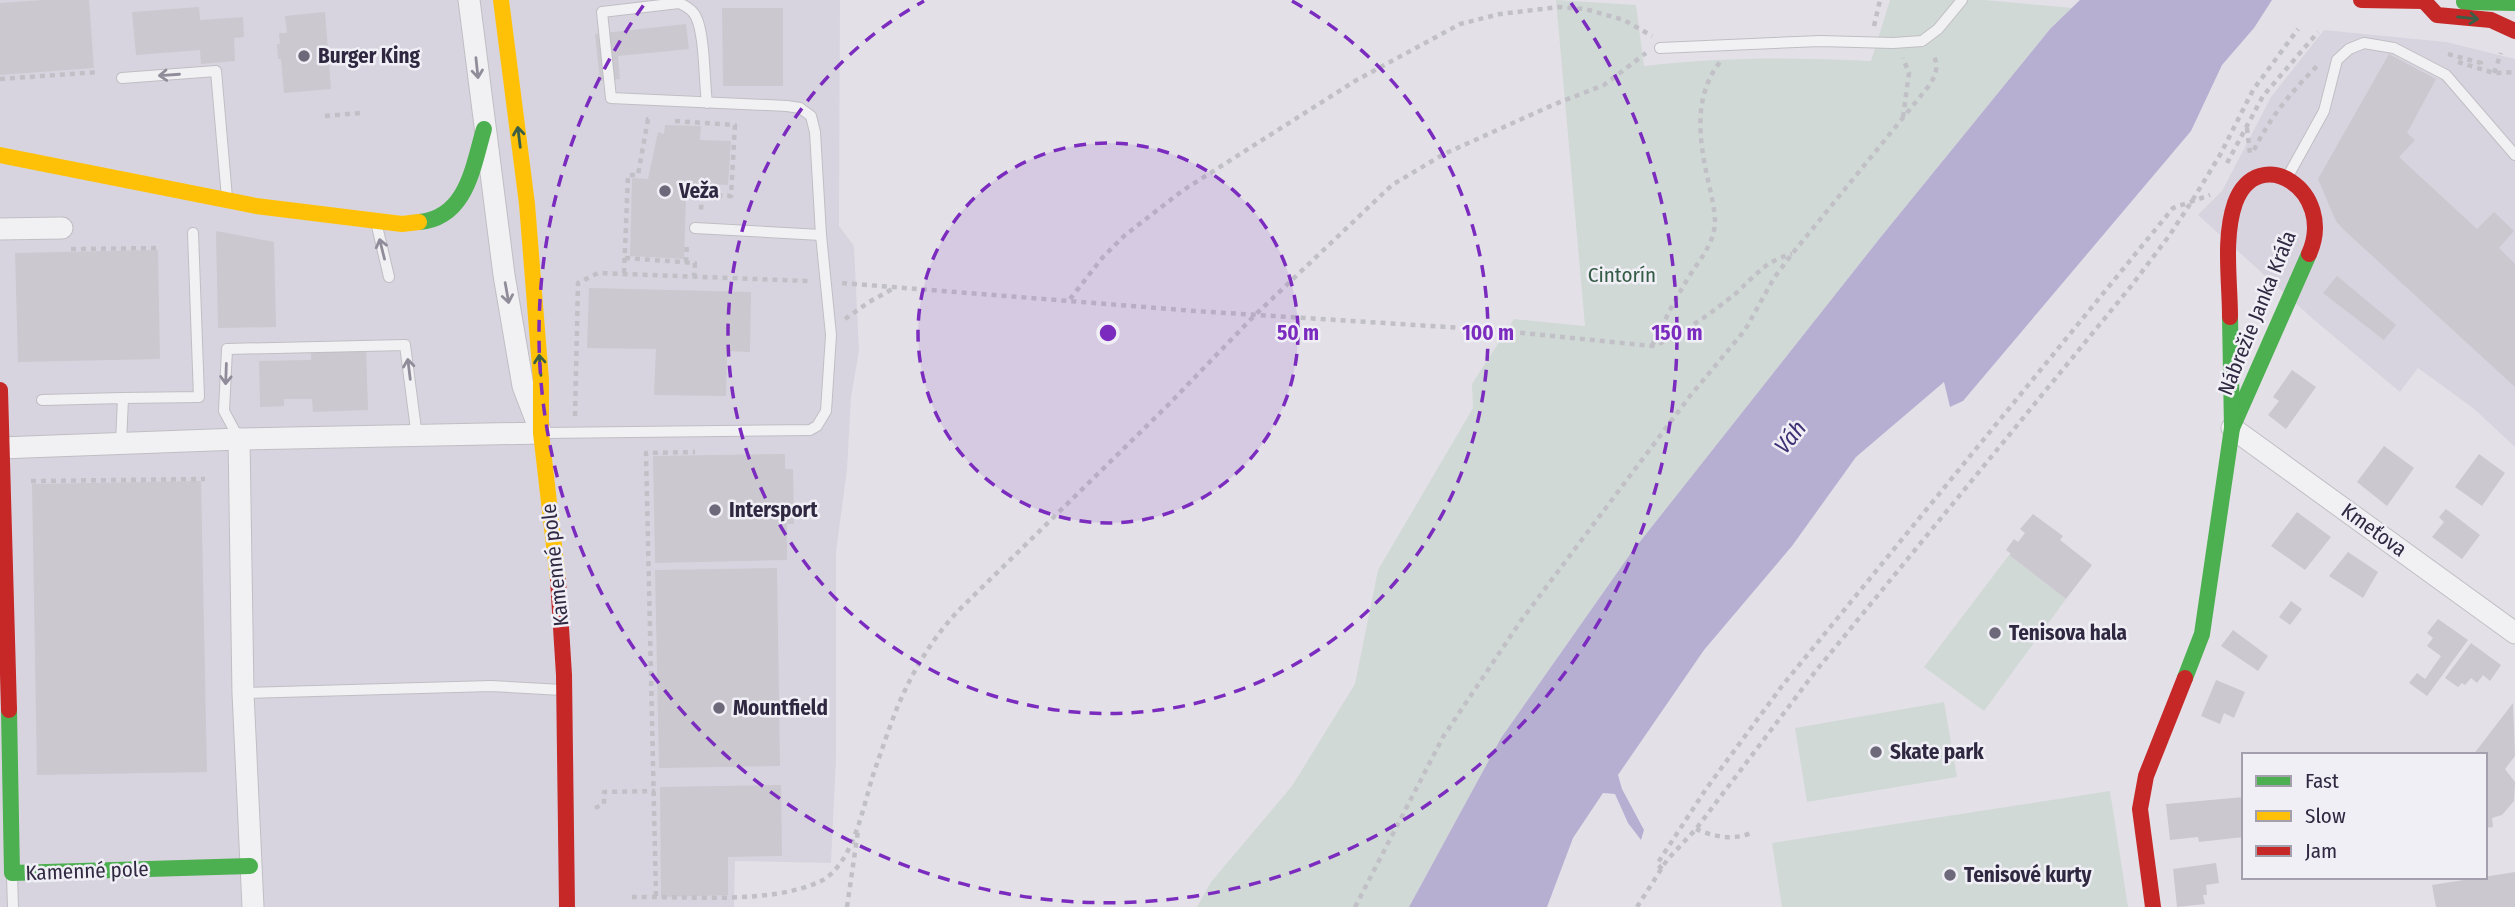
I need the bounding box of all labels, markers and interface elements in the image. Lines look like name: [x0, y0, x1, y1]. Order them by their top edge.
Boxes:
one-way arrow: [2456, 12, 2478, 25]
place label: Burger King: [318, 43, 420, 69]
marker: Burger King: [296, 48, 312, 64]
one-way arrow: [471, 56, 484, 79]
one-way arrow: [158, 69, 180, 82]
one-way arrow: [512, 126, 525, 149]
place label: Veža: [678, 178, 719, 204]
marker: Veža: [657, 183, 673, 199]
street label: Nábrežie Janka Kráľa: [2212, 227, 2302, 399]
one-way arrow: [375, 238, 388, 261]
park label: Cintorín: [1588, 262, 1656, 288]
one-way arrow: [501, 281, 514, 304]
text: 50 m: [1277, 320, 1319, 346]
text: 100 m: [1462, 320, 1514, 346]
text: 150 m: [1651, 320, 1703, 346]
centre of rings: [1096, 321, 1120, 345]
one-way arrow: [533, 354, 546, 377]
one-way arrow: [402, 358, 415, 381]
one-way arrow: [219, 362, 232, 385]
water label: Váh: [1768, 415, 1812, 459]
place label: Intersport: [729, 497, 818, 523]
street label: Kmeťova: [2336, 498, 2412, 562]
street label: Kamenné pole: [536, 502, 574, 628]
marker: Intersport: [707, 502, 723, 518]
place label: Tenisova hala: [2009, 620, 2127, 646]
marker: Tenisova hala: [1987, 625, 2003, 641]
place label: Mountfield: [733, 695, 828, 721]
marker: Mountfield: [711, 700, 727, 716]
place label: Skate park: [1890, 739, 1984, 765]
marker: Skate park: [1868, 744, 1884, 760]
legend: [2242, 753, 2487, 879]
text: Fast: [2305, 768, 2339, 794]
text: Slow: [2305, 803, 2346, 829]
text: Jam: [2305, 838, 2337, 864]
street label: Kamenné pole: [25, 856, 149, 886]
place label: Tenisové kurty: [1964, 862, 2093, 888]
marker: Tenisové kurty: [1942, 867, 1958, 883]

